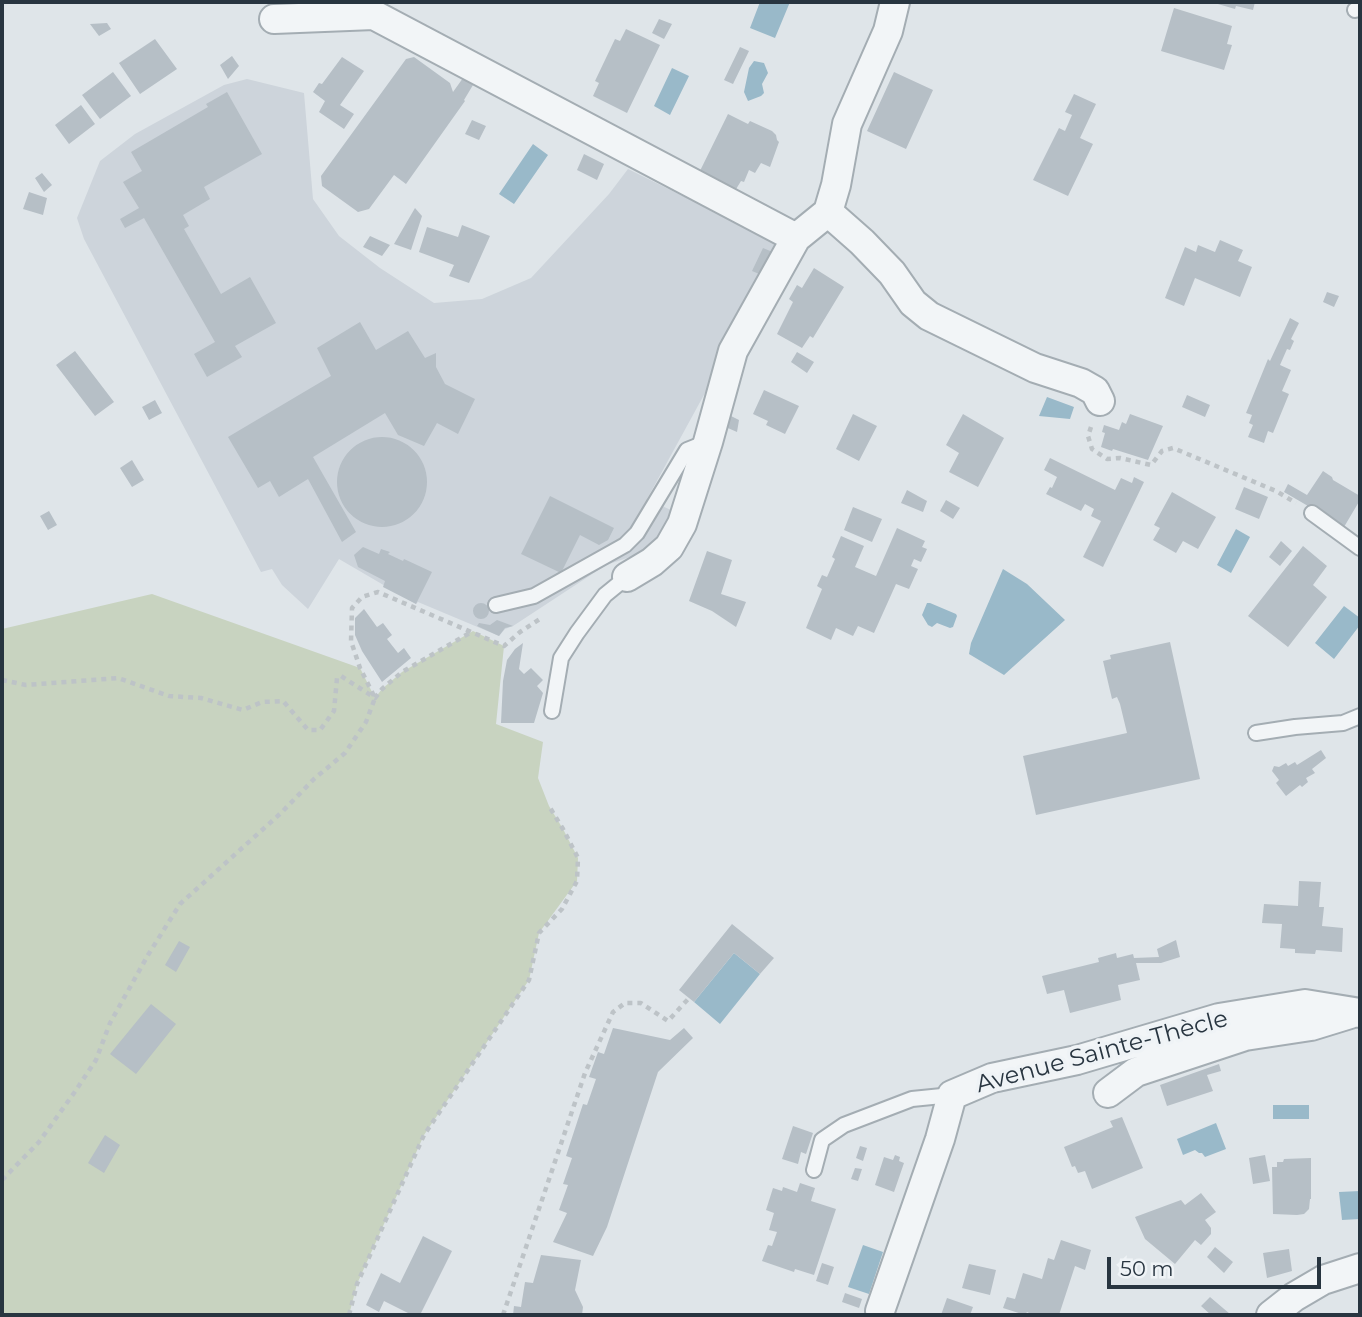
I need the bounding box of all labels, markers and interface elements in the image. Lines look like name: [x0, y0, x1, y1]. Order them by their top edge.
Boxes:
street label: Avenue Sainte-Thècle: [973, 1004, 1231, 1100]
scale bar: [1110, 1244, 1324, 1288]
text: 50 m: [1120, 1256, 1174, 1281]

